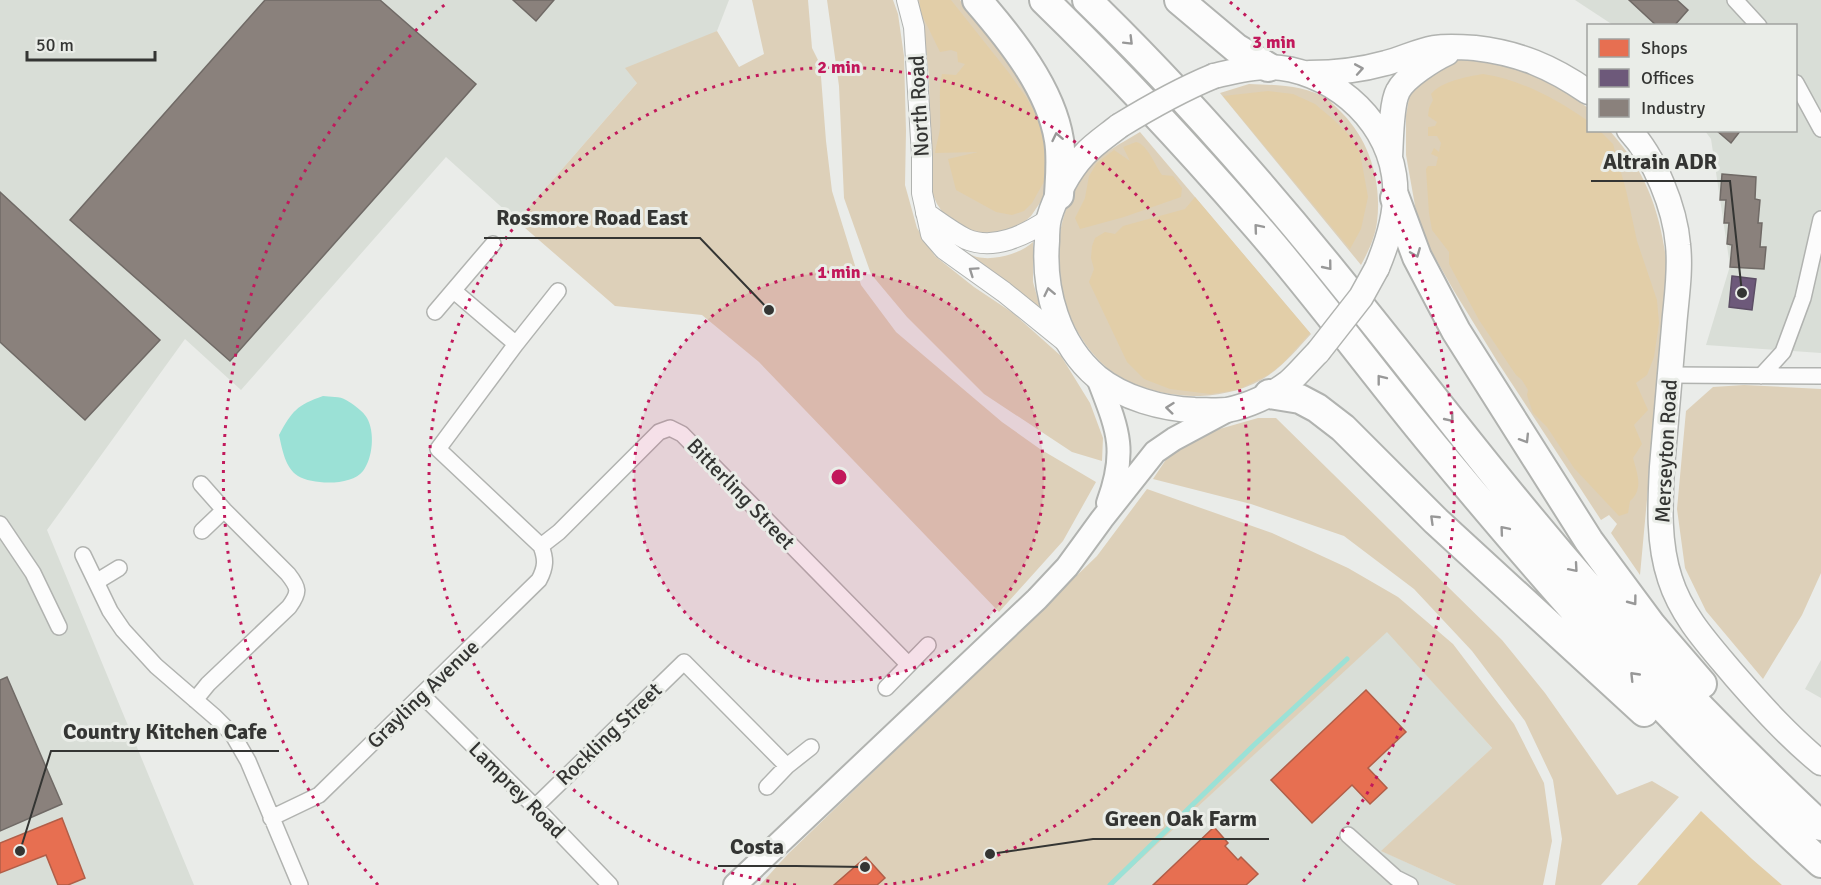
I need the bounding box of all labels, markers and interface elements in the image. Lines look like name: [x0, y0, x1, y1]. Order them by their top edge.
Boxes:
scale bar: [27, 24, 154, 62]
legend: [1587, 24, 1797, 132]
text: 3 min: [1252, 31, 1296, 53]
one-way arrow: [1122, 33, 1133, 44]
text: 50 m: [36, 34, 74, 56]
text: Shops: [1641, 37, 1688, 59]
street label: North Road: [903, 55, 935, 157]
text: 2 min: [817, 56, 861, 78]
one-way arrow: [1354, 63, 1364, 76]
text: Offices: [1641, 67, 1694, 89]
text: Industry: [1641, 97, 1706, 119]
one-way arrow: [1052, 133, 1065, 143]
callout: Altrain ADR: [1591, 141, 1730, 181]
text: Altrain ADR: [1603, 148, 1718, 175]
callout: Rossmore Road East: [484, 198, 700, 238]
text: Rossmore Road East: [496, 204, 688, 231]
one-way arrow: [1254, 224, 1265, 235]
one-way arrow: [1409, 247, 1421, 258]
one-way arrow: [1320, 259, 1331, 270]
text: 1 min: [817, 261, 861, 283]
one-way arrow: [968, 267, 979, 278]
one-way arrow: [1043, 287, 1056, 297]
one-way arrow: [1377, 375, 1388, 386]
street label: Merseyton Road: [1649, 379, 1683, 523]
one-way arrow: [1165, 402, 1174, 415]
one-way arrow: [1442, 411, 1453, 422]
street label: Bitterling Street: [681, 433, 801, 555]
one-way arrow: [1517, 433, 1529, 443]
centre of rings: [829, 467, 849, 487]
one-way arrow: [1431, 516, 1442, 527]
one-way arrow: [1501, 526, 1512, 537]
one-way arrow: [1567, 561, 1578, 572]
one-way arrow: [1626, 594, 1637, 605]
street label: Grayling Avenue: [361, 634, 485, 754]
one-way arrow: [1630, 673, 1641, 684]
street label: Rockling Street: [551, 677, 667, 791]
callout: Country Kitchen Cafe: [51, 711, 279, 751]
text: Country Kitchen Cafe: [63, 718, 267, 745]
street label: Lamprey Road: [463, 736, 571, 844]
callout: Green Oak Farm: [1093, 799, 1269, 839]
text: Green Oak Farm: [1105, 805, 1257, 832]
callout: Costa: [718, 826, 796, 866]
text: Costa: [730, 833, 784, 860]

